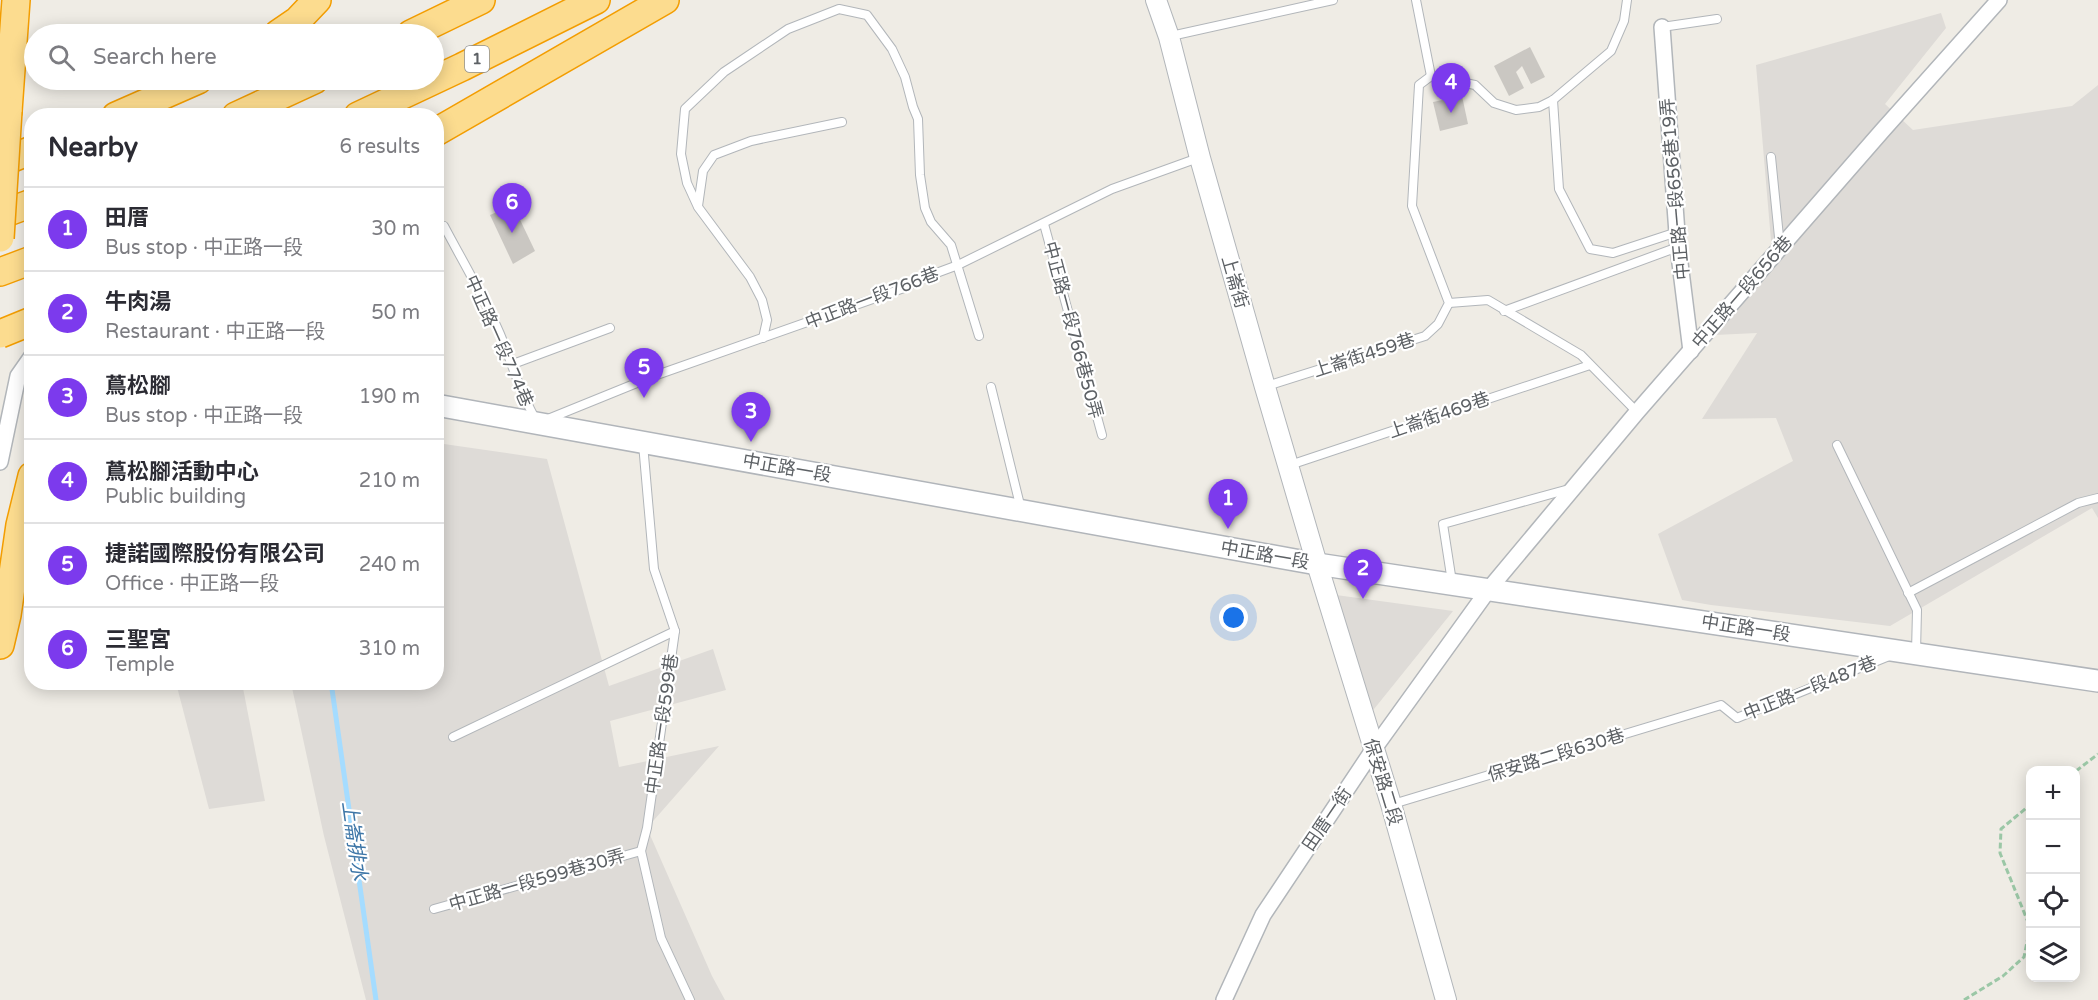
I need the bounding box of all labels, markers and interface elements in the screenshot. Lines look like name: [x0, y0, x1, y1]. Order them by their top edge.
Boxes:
search box: [24, 24, 444, 90]
icon: search: [45, 41, 78, 74]
text: Search here: [93, 44, 217, 70]
road number: 1: [465, 46, 489, 72]
pin: 4: [1432, 63, 1470, 113]
street label: 中正路一段656巷19弄: [1656, 97, 1694, 281]
text: Nearby: [48, 132, 138, 163]
text: 6 results: [340, 135, 420, 159]
pin: 6: [492, 184, 532, 233]
text: 田厝: [105, 205, 149, 231]
text: 1: [61, 217, 74, 241]
text: 30 m: [371, 217, 420, 241]
street label: 中正路一段656巷: [1687, 231, 1797, 353]
text: Bus stop · 中正路一段: [105, 236, 303, 260]
street label: 中正路一段766巷50弄: [1039, 239, 1107, 421]
street label: 上崙街: [1217, 253, 1253, 311]
street label: 中正路一段766巷: [802, 262, 942, 334]
street label: 中正路一段774巷: [460, 272, 538, 410]
text: 牛肉湯: [105, 289, 171, 315]
text: 2: [61, 301, 74, 325]
text: 50 m: [371, 301, 420, 325]
text: Restaurant · 中正路一段: [105, 320, 325, 344]
street label: 上崙街459巷: [1310, 328, 1418, 382]
pin: 5: [624, 348, 664, 398]
text: 蔦松腳: [105, 373, 171, 399]
text: 3: [61, 385, 74, 409]
text: 190 m: [359, 385, 420, 409]
street label: 上崙街469巷: [1385, 387, 1493, 443]
pin: 3: [732, 392, 771, 442]
text: Bus stop · 中正路一段: [105, 404, 303, 428]
street label: 中正路一段: [741, 449, 833, 487]
text: 蔦松腳活動中心: [105, 459, 259, 485]
text: 4: [61, 469, 74, 493]
text: 210 m: [359, 469, 420, 493]
pin: 1: [1208, 480, 1248, 529]
text: Public building: [105, 485, 246, 509]
street label: 中正路一段: [1219, 536, 1311, 574]
text: 捷諾國際股份有限公司: [105, 541, 325, 567]
pin: 2: [1344, 550, 1382, 599]
text: 5: [61, 553, 74, 577]
text: 240 m: [359, 553, 420, 577]
text: Office · 中正路一段: [105, 572, 279, 596]
your location: [1219, 603, 1248, 632]
street label: 中正路一段: [1700, 610, 1792, 646]
text: 三聖宮: [105, 627, 171, 653]
text: 6: [61, 637, 74, 661]
text: 310 m: [359, 637, 420, 661]
street label: 中正路一段487巷: [1740, 651, 1880, 725]
street label: 中正路一段599巷: [641, 652, 683, 796]
text: Temple: [105, 653, 175, 677]
street label: 保安路二段630巷: [1485, 724, 1627, 786]
street label: 保安路二段: [1359, 736, 1407, 828]
map controls: [2026, 766, 2080, 982]
button: +: [2026, 766, 2080, 820]
street label: 田厝一街: [1298, 783, 1356, 855]
water label: 上崙排水: [337, 800, 372, 883]
button: −: [2026, 820, 2080, 874]
street label: 中正路一段599巷30弄: [446, 844, 628, 916]
button: locate: [2026, 874, 2080, 928]
button: layers: [2026, 928, 2080, 982]

